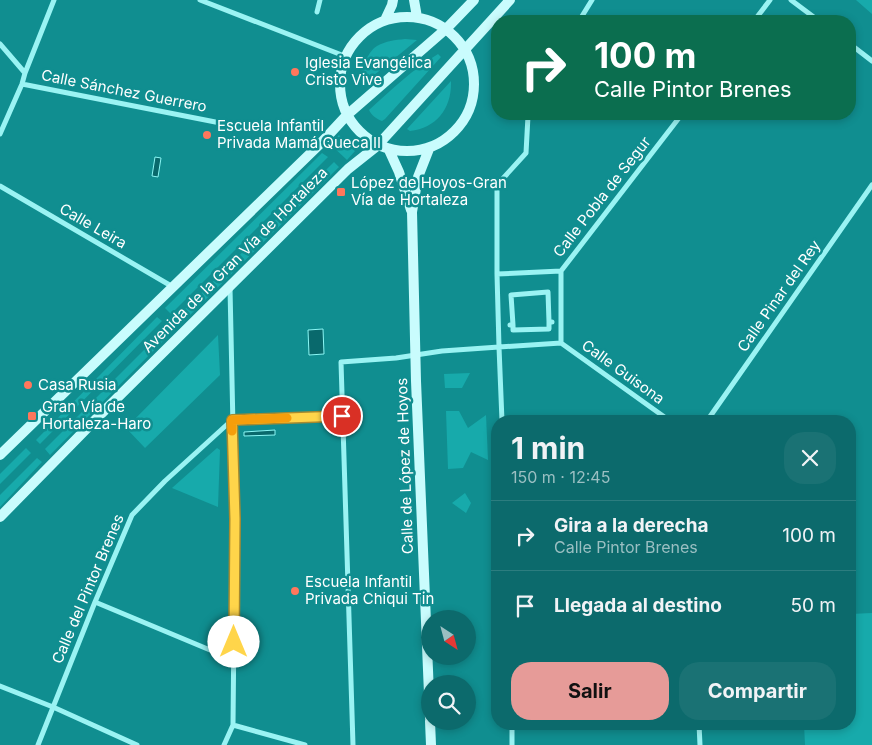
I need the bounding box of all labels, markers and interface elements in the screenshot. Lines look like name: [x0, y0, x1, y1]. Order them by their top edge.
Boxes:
text: 100 m: [594, 34, 697, 76]
icon: right: [511, 35, 576, 100]
place label: Iglesia Evangélica Cristo Vive: [305, 53, 432, 89]
street label: Calle Sánchez Guerrero: [40, 65, 208, 116]
marker: Iglesia Evangélica Cristo Vive: [289, 66, 301, 78]
text: Calle Pintor Brenes: [594, 76, 792, 102]
place label: Escuela Infantil Privada Mamá Queca II: [217, 116, 381, 152]
marker: Escuela Infantil Privada Mamá Queca II: [201, 129, 213, 141]
street label: Calle Pobla de Segur: [549, 132, 655, 261]
street label: Avenida de la Gran Vía de Hortaleza: [138, 163, 331, 356]
place label: López de Hoyos-Gran Vía de Hortaleza: [351, 173, 507, 209]
marker: López de Hoyos-Gran Vía de Hortaleza: [335, 186, 347, 198]
street label: Calle Leira: [56, 199, 130, 252]
street label: Calle Pinar del Rey: [733, 236, 825, 355]
street label: Calle Guisona: [578, 335, 668, 408]
place label: Casa Rusia: [38, 375, 116, 394]
street label: Calle de López de Hoyos: [392, 377, 417, 555]
marker: Casa Rusia: [22, 379, 34, 391]
pin: [321, 395, 363, 437]
place label: Gran Vía de Hortaleza-Haro: [42, 397, 151, 433]
icon: arrive: [328, 402, 356, 430]
marker: Gran Vía de Hortaleza-Haro: [26, 410, 38, 422]
text: 1 min: [511, 430, 585, 466]
button: close: [784, 432, 836, 484]
text: 150 m · 12:45: [511, 467, 610, 487]
street label: Calle del Pintor Brenes: [47, 511, 128, 666]
text: Gira a la derecha: [554, 514, 709, 537]
icon: right: [511, 522, 539, 550]
text: 100 m: [782, 524, 836, 547]
text: Calle Pintor Brenes: [554, 537, 698, 557]
place label: Escuela Infantil Privada Chiqui Tin: [305, 572, 434, 608]
marker: Escuela Infantil Privada Chiqui Tin: [289, 585, 301, 597]
icon: arrive: [511, 592, 539, 620]
text: Llegada al destino: [554, 594, 722, 617]
text: 50 m: [790, 594, 836, 617]
north arrow: [421, 610, 476, 665]
map controls: [421, 610, 476, 730]
position arrow: [207, 615, 259, 667]
button: Salir: [511, 662, 669, 720]
button: Compartir: [679, 662, 836, 720]
button: search: [421, 675, 476, 730]

